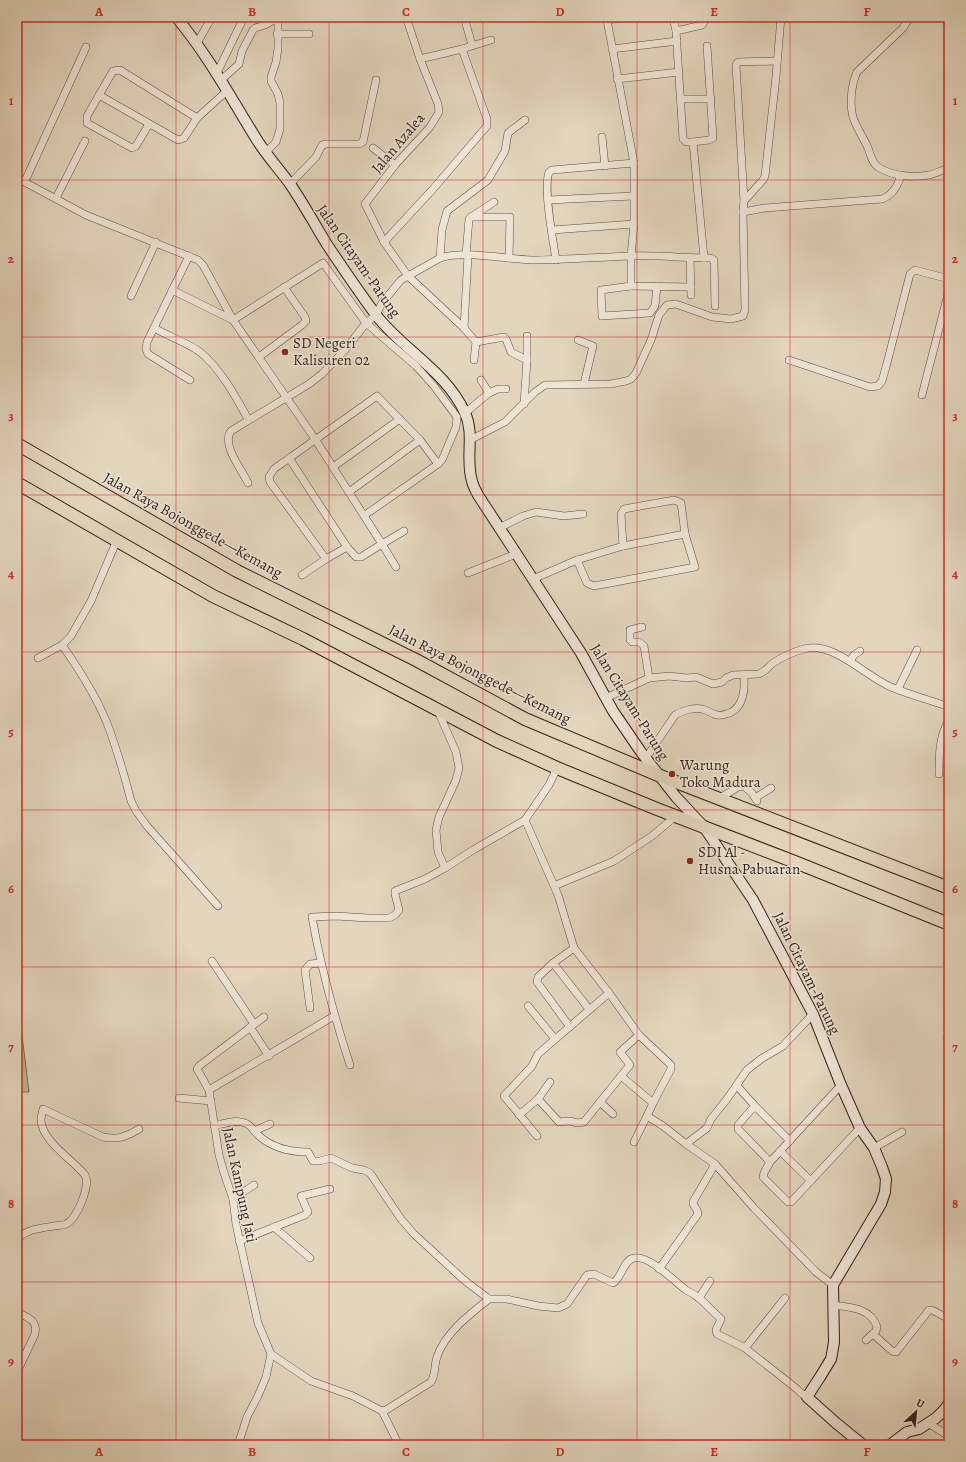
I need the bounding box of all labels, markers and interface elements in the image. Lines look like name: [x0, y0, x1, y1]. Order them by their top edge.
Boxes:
text: A: [94, 3, 104, 20]
text: B: [248, 3, 256, 20]
text: C: [402, 3, 410, 20]
text: D: [555, 3, 565, 20]
text: E: [710, 3, 718, 20]
text: F: [864, 3, 871, 20]
text: 1: [9, 92, 14, 109]
text: 1: [953, 92, 958, 109]
street label: Jalan Azalea: [367, 108, 429, 178]
street label: Jalan Citayam-Parung: [312, 200, 406, 322]
text: 2: [8, 250, 15, 267]
text: 2: [952, 250, 959, 267]
place label: SD Negeri Kalisuren 02: [293, 333, 370, 370]
marker: SD Negeri Kalisuren 02: [280, 347, 290, 357]
text: 3: [8, 407, 14, 424]
text: 3: [952, 407, 958, 424]
street label: Jalan Raya Bojonggede—Kemang: [100, 467, 286, 583]
text: 4: [8, 565, 14, 582]
text: 4: [952, 565, 958, 582]
street label: Jalan Raya Bojonggede—Kemang: [386, 619, 575, 729]
street label: Jalan Citayam-Parung: [586, 640, 674, 765]
text: 5: [8, 723, 14, 740]
text: 5: [952, 723, 958, 740]
place label: Warung Toko Madura: [679, 755, 761, 792]
marker: Warung Toko Madura: [667, 769, 677, 779]
place label: SDI Al - Husna Pabuaran: [698, 842, 800, 879]
marker: SDI Al - Husna Pabuaran: [685, 856, 695, 866]
text: 6: [8, 880, 14, 897]
text: 6: [952, 880, 958, 897]
street label: Jalan Citayam-Parung: [769, 908, 846, 1038]
text: 7: [8, 1038, 14, 1055]
text: 7: [952, 1038, 958, 1055]
street label: Jalan Kampung Jati: [218, 1126, 262, 1244]
text: 8: [8, 1195, 14, 1212]
text: 8: [952, 1195, 958, 1212]
text: 9: [8, 1353, 14, 1370]
text: 9: [952, 1353, 958, 1370]
north arrow: [896, 1392, 936, 1432]
text: U: [914, 1395, 928, 1412]
text: A: [94, 1443, 104, 1460]
text: B: [248, 1443, 256, 1460]
text: C: [402, 1443, 410, 1460]
text: D: [555, 1443, 565, 1460]
text: E: [710, 1443, 718, 1460]
text: F: [864, 1443, 871, 1460]

